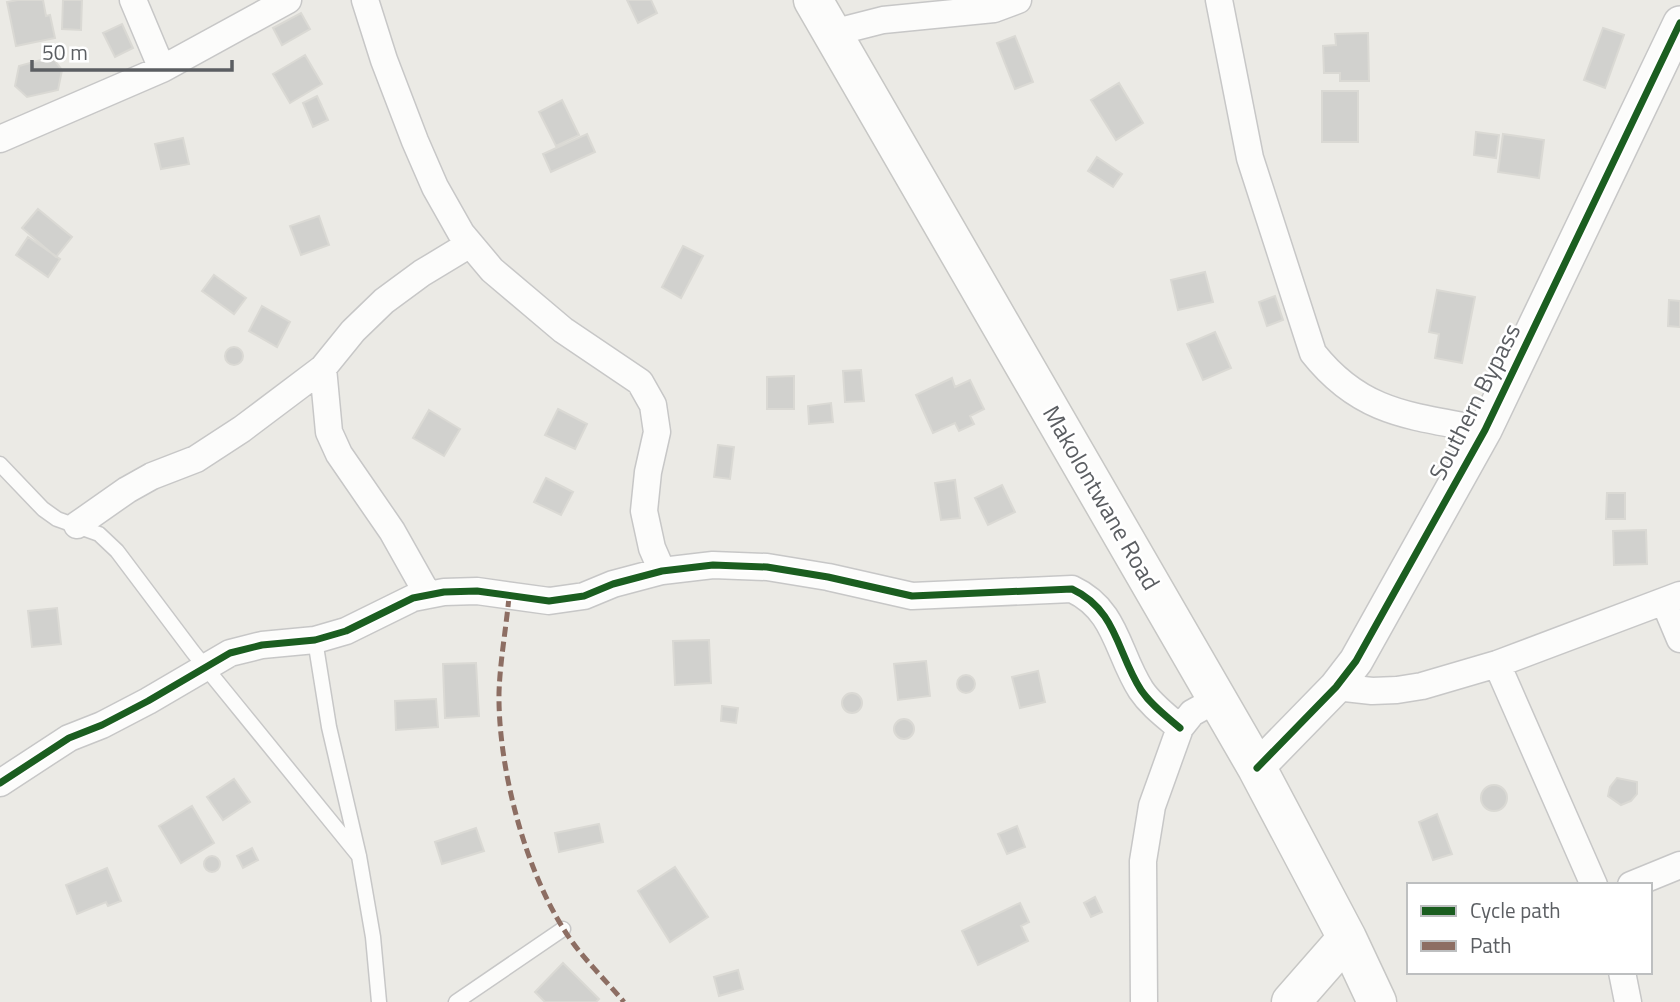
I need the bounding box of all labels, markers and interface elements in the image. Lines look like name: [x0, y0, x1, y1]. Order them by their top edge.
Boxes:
scale bar: [32, 28, 231, 72]
text: 50 m: [42, 36, 88, 68]
street label: Southern Bypass: [1419, 317, 1529, 486]
street label: Makolontwane Road: [1034, 398, 1169, 597]
legend: [1407, 883, 1652, 974]
text: Cycle path: [1470, 894, 1561, 926]
text: Path: [1470, 929, 1512, 961]

